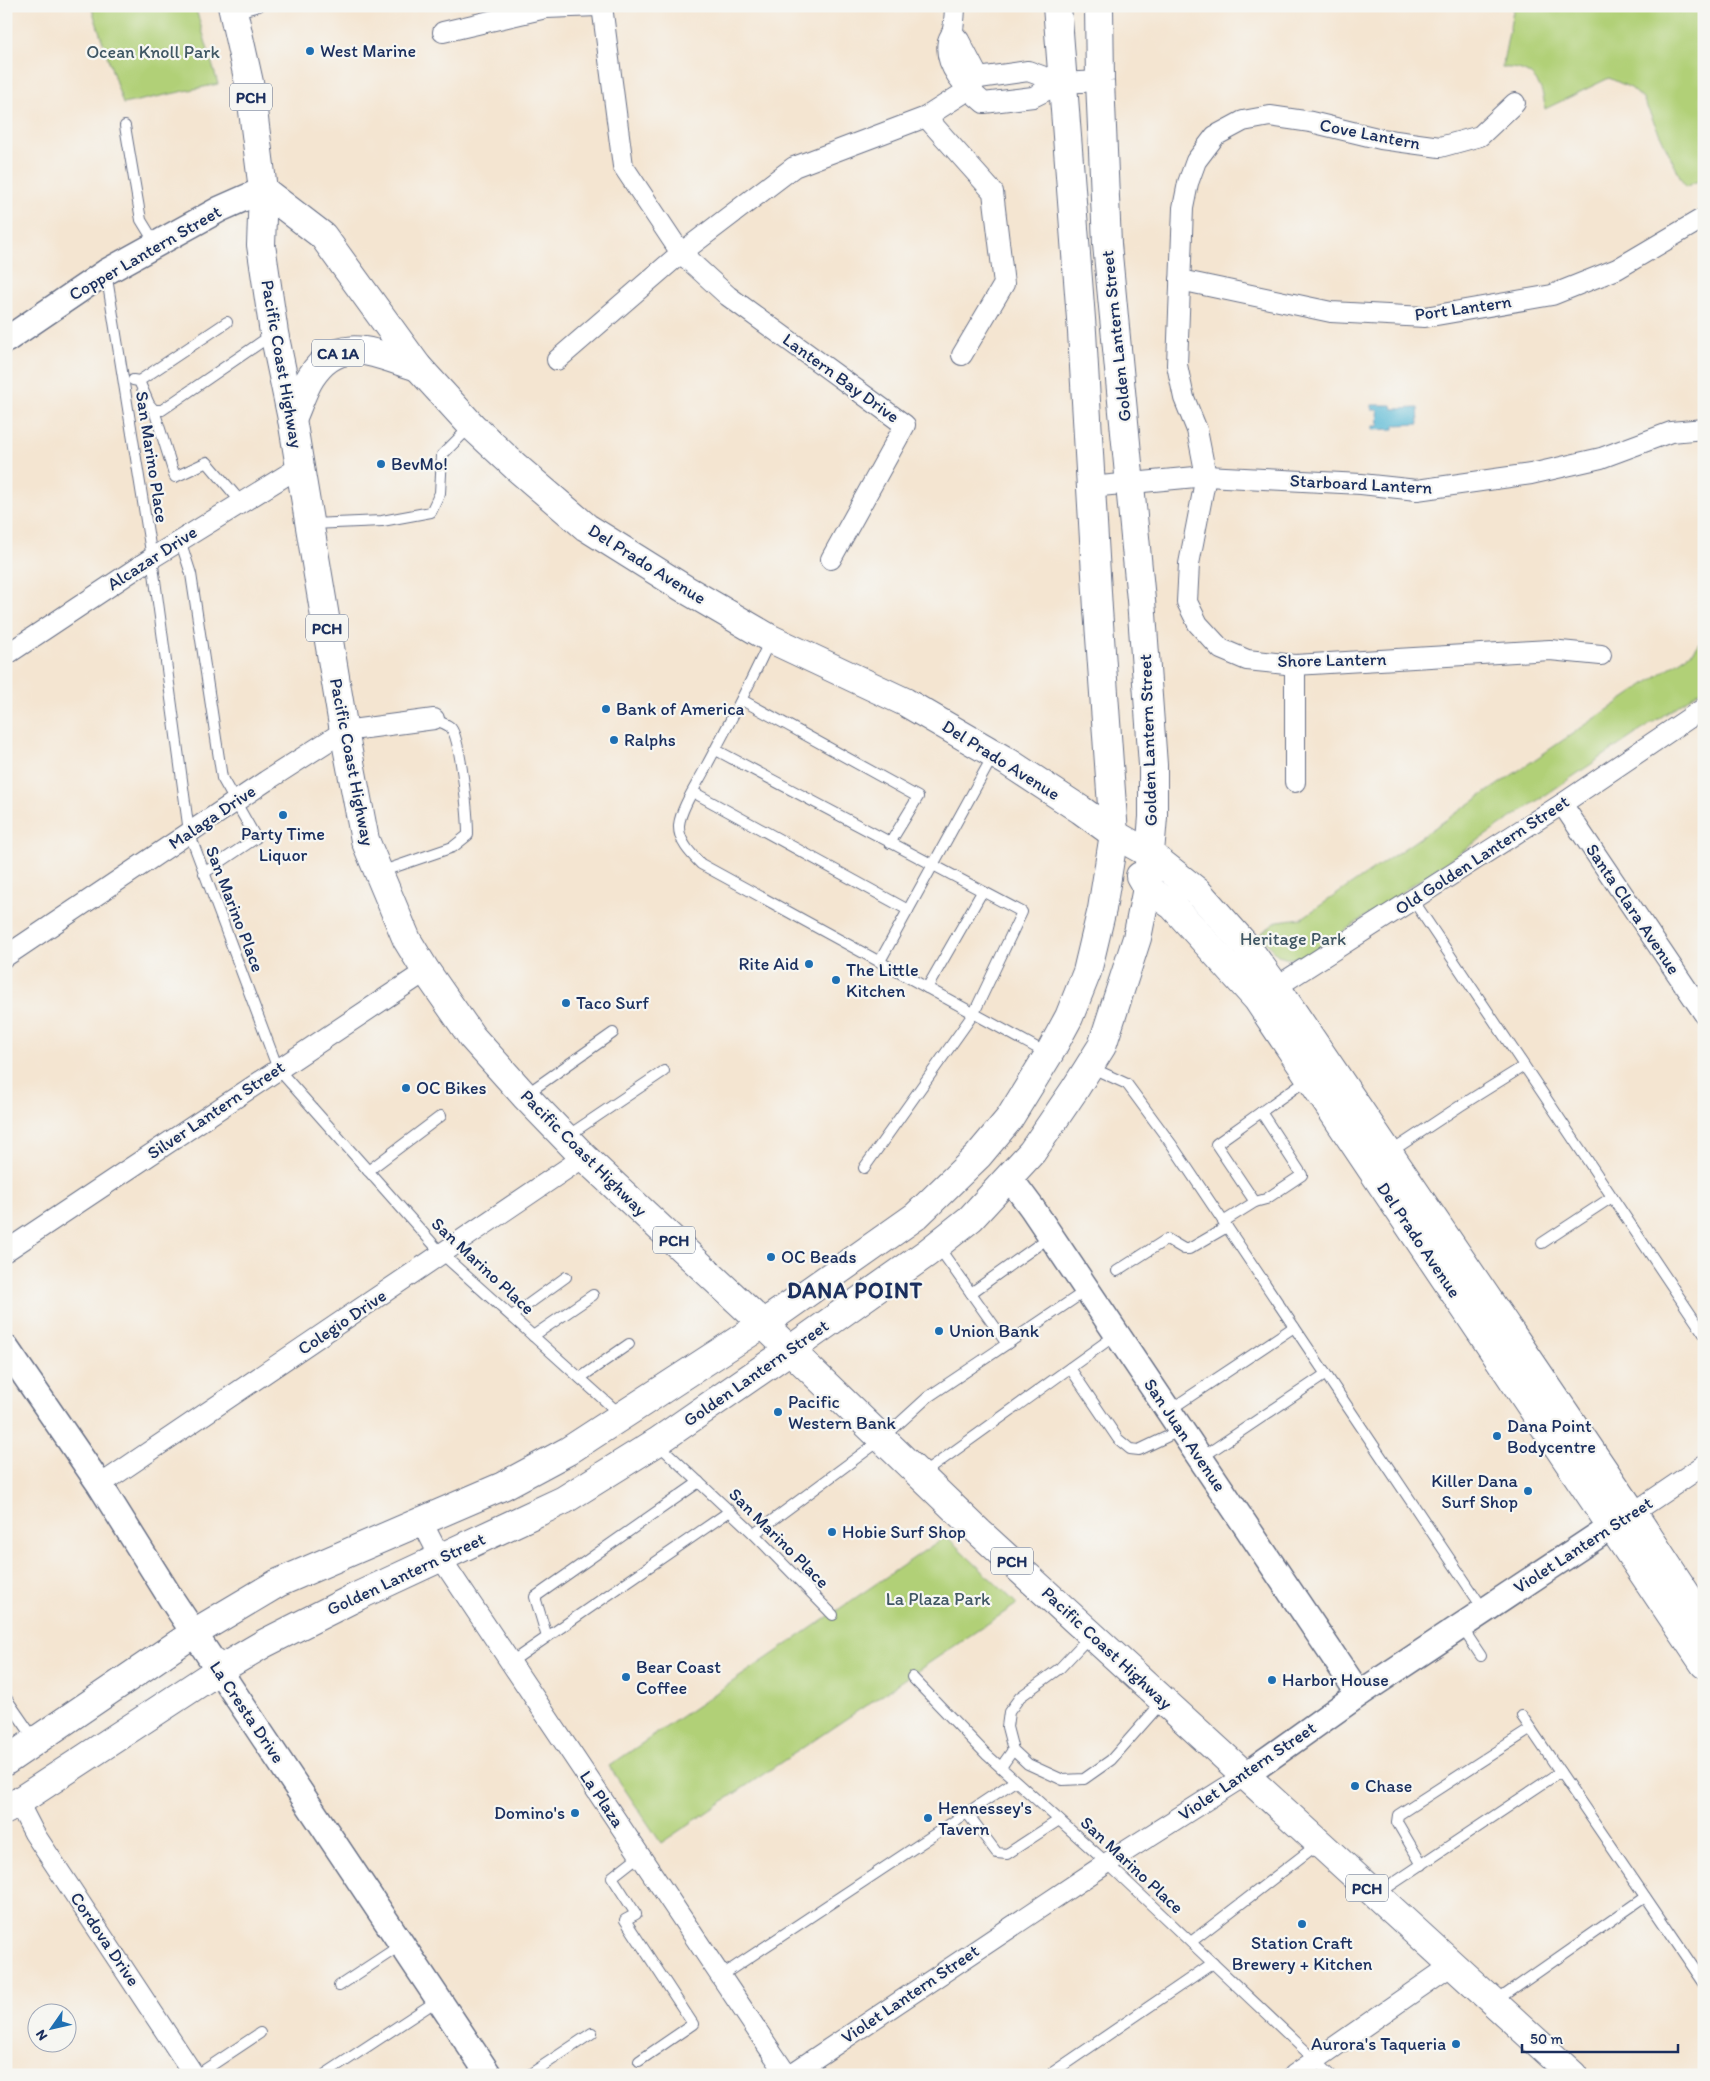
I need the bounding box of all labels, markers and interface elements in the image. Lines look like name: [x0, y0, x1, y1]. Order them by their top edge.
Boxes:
place label: West Marine: [320, 40, 416, 62]
park label: Ocean Knoll Park: [86, 41, 221, 63]
marker: West Marine: [304, 45, 316, 57]
road number: PCH: [230, 84, 272, 110]
street label: Cove Lantern: [1318, 113, 1422, 155]
street label: Copper Lantern Street: [65, 200, 225, 306]
street label: Golden Lantern Street: [1096, 249, 1136, 423]
street label: Pacific Coast Highway: [256, 278, 308, 450]
street label: Port Lantern: [1413, 290, 1513, 326]
street label: Lantern Bay Drive: [778, 328, 904, 428]
road number: CA 1A: [312, 339, 364, 366]
street label: San Marino Place: [131, 390, 173, 524]
place label: BevMo!: [391, 453, 448, 475]
marker: BevMo!: [375, 458, 387, 470]
street label: Starboard Lantern: [1289, 469, 1433, 499]
street label: Del Prado Avenue: [584, 519, 710, 609]
street label: Alcazar Drive: [103, 521, 201, 595]
road number: PCH: [306, 614, 348, 641]
street label: Shore Lantern: [1277, 648, 1387, 672]
street label: Golden Lantern Street: [1134, 653, 1162, 827]
street label: Pacific Coast Highway: [325, 676, 379, 848]
place label: Bank of America: [616, 698, 745, 720]
marker: Bank of America: [600, 703, 612, 715]
street label: Del Prado Avenue: [938, 715, 1064, 805]
place label: Ralphs: [624, 729, 676, 751]
marker: Ralphs: [608, 734, 620, 746]
street label: Malaga Drive: [164, 780, 260, 854]
street label: Old Golden Lantern Street: [1391, 790, 1573, 920]
marker: Party Time Liquor: [277, 809, 289, 821]
place label: Party Time Liquor: [241, 823, 325, 866]
street label: Santa Clara Avenue: [1581, 839, 1685, 979]
street label: San Marino Place: [201, 843, 269, 975]
park label: Heritage Park: [1240, 928, 1346, 950]
place label: Rite Aid: [738, 953, 799, 975]
marker: Rite Aid: [803, 958, 815, 970]
place label: The Little Kitchen: [846, 959, 919, 1002]
marker: The Little Kitchen: [830, 974, 842, 986]
place label: Taco Surf: [576, 992, 649, 1014]
marker: Taco Surf: [560, 997, 572, 1009]
street label: Silver Lantern Street: [143, 1056, 289, 1164]
place label: OC Bikes: [416, 1077, 487, 1099]
marker: OC Bikes: [400, 1082, 412, 1094]
street label: Pacific Coast Highway: [516, 1085, 653, 1222]
street label: Del Prado Avenue: [1372, 1178, 1466, 1302]
street label: San Marino Place: [427, 1213, 539, 1319]
road number: PCH: [653, 1226, 695, 1254]
place label: OC Beads: [781, 1246, 856, 1268]
marker: OC Beads: [765, 1251, 777, 1263]
district label: DANA POINT: [787, 1277, 923, 1304]
street label: Colegio Drive: [294, 1284, 390, 1360]
street label: Golden Lantern Street: [679, 1314, 833, 1431]
place label: Union Bank: [949, 1320, 1040, 1342]
marker: Union Bank: [933, 1325, 945, 1337]
street label: San Juan Avenue: [1139, 1374, 1231, 1496]
place label: Pacific Western Bank: [788, 1391, 897, 1434]
marker: Pacific Western Bank: [772, 1406, 784, 1418]
place label: Dana Point Bodycentre: [1507, 1415, 1596, 1458]
marker: Dana Point Bodycentre: [1491, 1430, 1503, 1442]
place label: Killer Dana Surf Shop: [1431, 1470, 1519, 1513]
street label: San Marino Place: [724, 1483, 834, 1593]
marker: Killer Dana Surf Shop: [1522, 1485, 1534, 1497]
street label: Violet Lantern Street: [1509, 1492, 1657, 1598]
place label: Hobie Surf Shop: [842, 1521, 966, 1543]
marker: Hobie Surf Shop: [826, 1526, 838, 1538]
street label: Golden Lantern Street: [323, 1528, 489, 1620]
road number: PCH: [991, 1548, 1033, 1574]
street label: Pacific Coast Highway: [1037, 1582, 1177, 1715]
park label: La Plaza Park: [886, 1588, 991, 1610]
place label: Bear Coast Coffee: [636, 1656, 721, 1699]
street label: La Cresta Drive: [205, 1657, 289, 1767]
place label: Harbor House: [1282, 1669, 1389, 1691]
marker: Bear Coast Coffee: [620, 1671, 632, 1683]
marker: Harbor House: [1266, 1674, 1278, 1686]
street label: Violet Lantern Street: [1174, 1717, 1320, 1825]
street label: La Plaza: [575, 1766, 629, 1832]
place label: Chase: [1365, 1775, 1412, 1797]
marker: Chase: [1349, 1780, 1361, 1792]
place label: Hennessey's Tavern: [938, 1797, 1032, 1840]
place label: Domino's: [494, 1802, 565, 1824]
marker: Domino's: [569, 1807, 581, 1819]
marker: Hennessey's Tavern: [922, 1812, 934, 1824]
street label: San Marino Place: [1076, 1812, 1188, 1918]
road number: PCH: [1346, 1875, 1388, 1902]
street label: Cordova Drive: [65, 1888, 145, 1990]
marker: Station Craft Brewery + Kitchen: [1296, 1918, 1308, 1930]
place label: Station Craft Brewery + Kitchen: [1232, 1932, 1373, 1975]
street label: Violet Lantern Street: [837, 1940, 983, 2048]
north arrow: [28, 2004, 78, 2054]
scale bar: [1522, 2021, 1679, 2053]
text: N: [32, 2026, 51, 2044]
text: 50 m: [1530, 2030, 1563, 2048]
place label: Aurora's Taqueria: [1311, 2033, 1446, 2055]
marker: Aurora's Taqueria: [1450, 2038, 1462, 2050]

